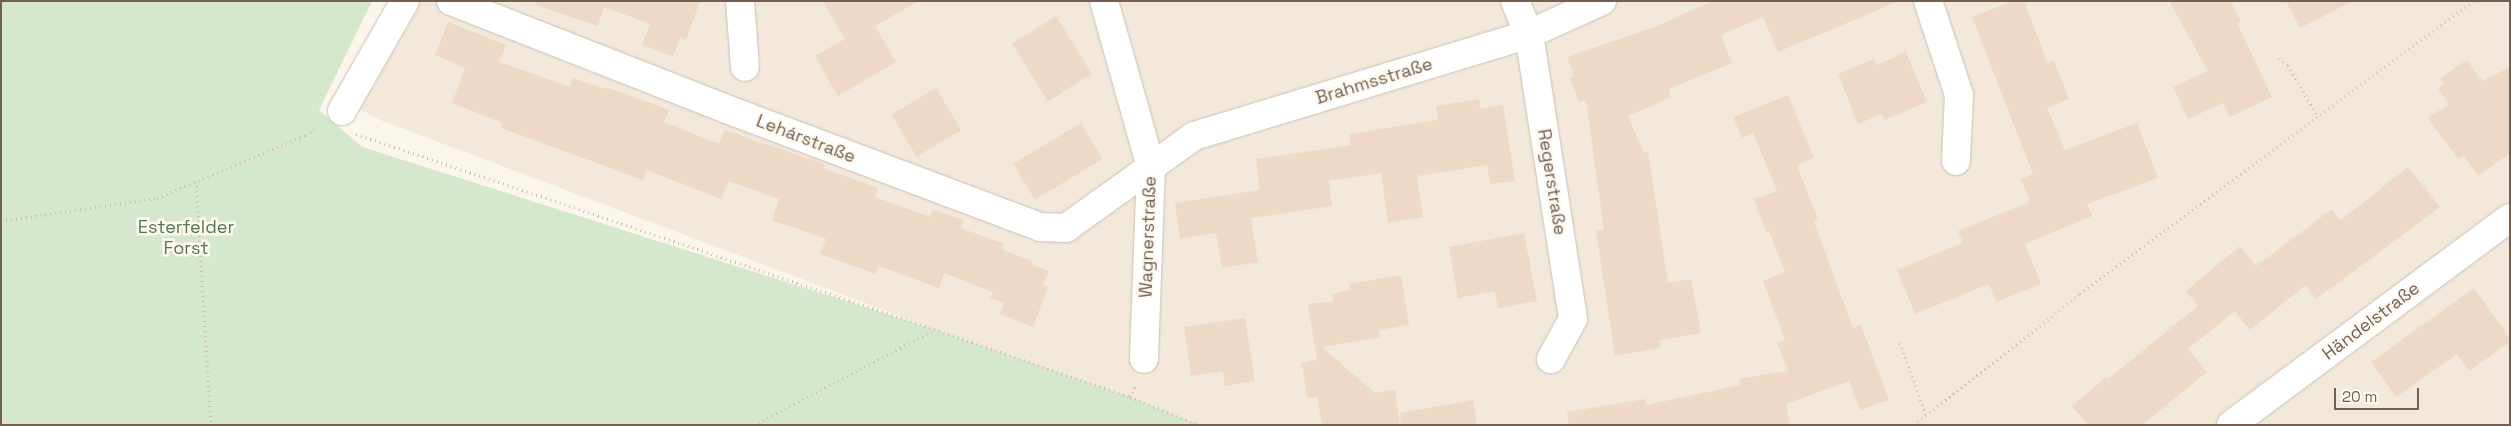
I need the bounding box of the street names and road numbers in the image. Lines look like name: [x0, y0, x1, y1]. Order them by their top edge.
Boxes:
street label: Brahmsstraße: [1313, 53, 1435, 109]
street label: Lehárstraße: [753, 110, 859, 168]
street label: Regerstraße: [1533, 127, 1571, 237]
street label: Wagnerstraße: [1135, 176, 1161, 298]
street label: Händelstraße: [2318, 277, 2424, 365]

